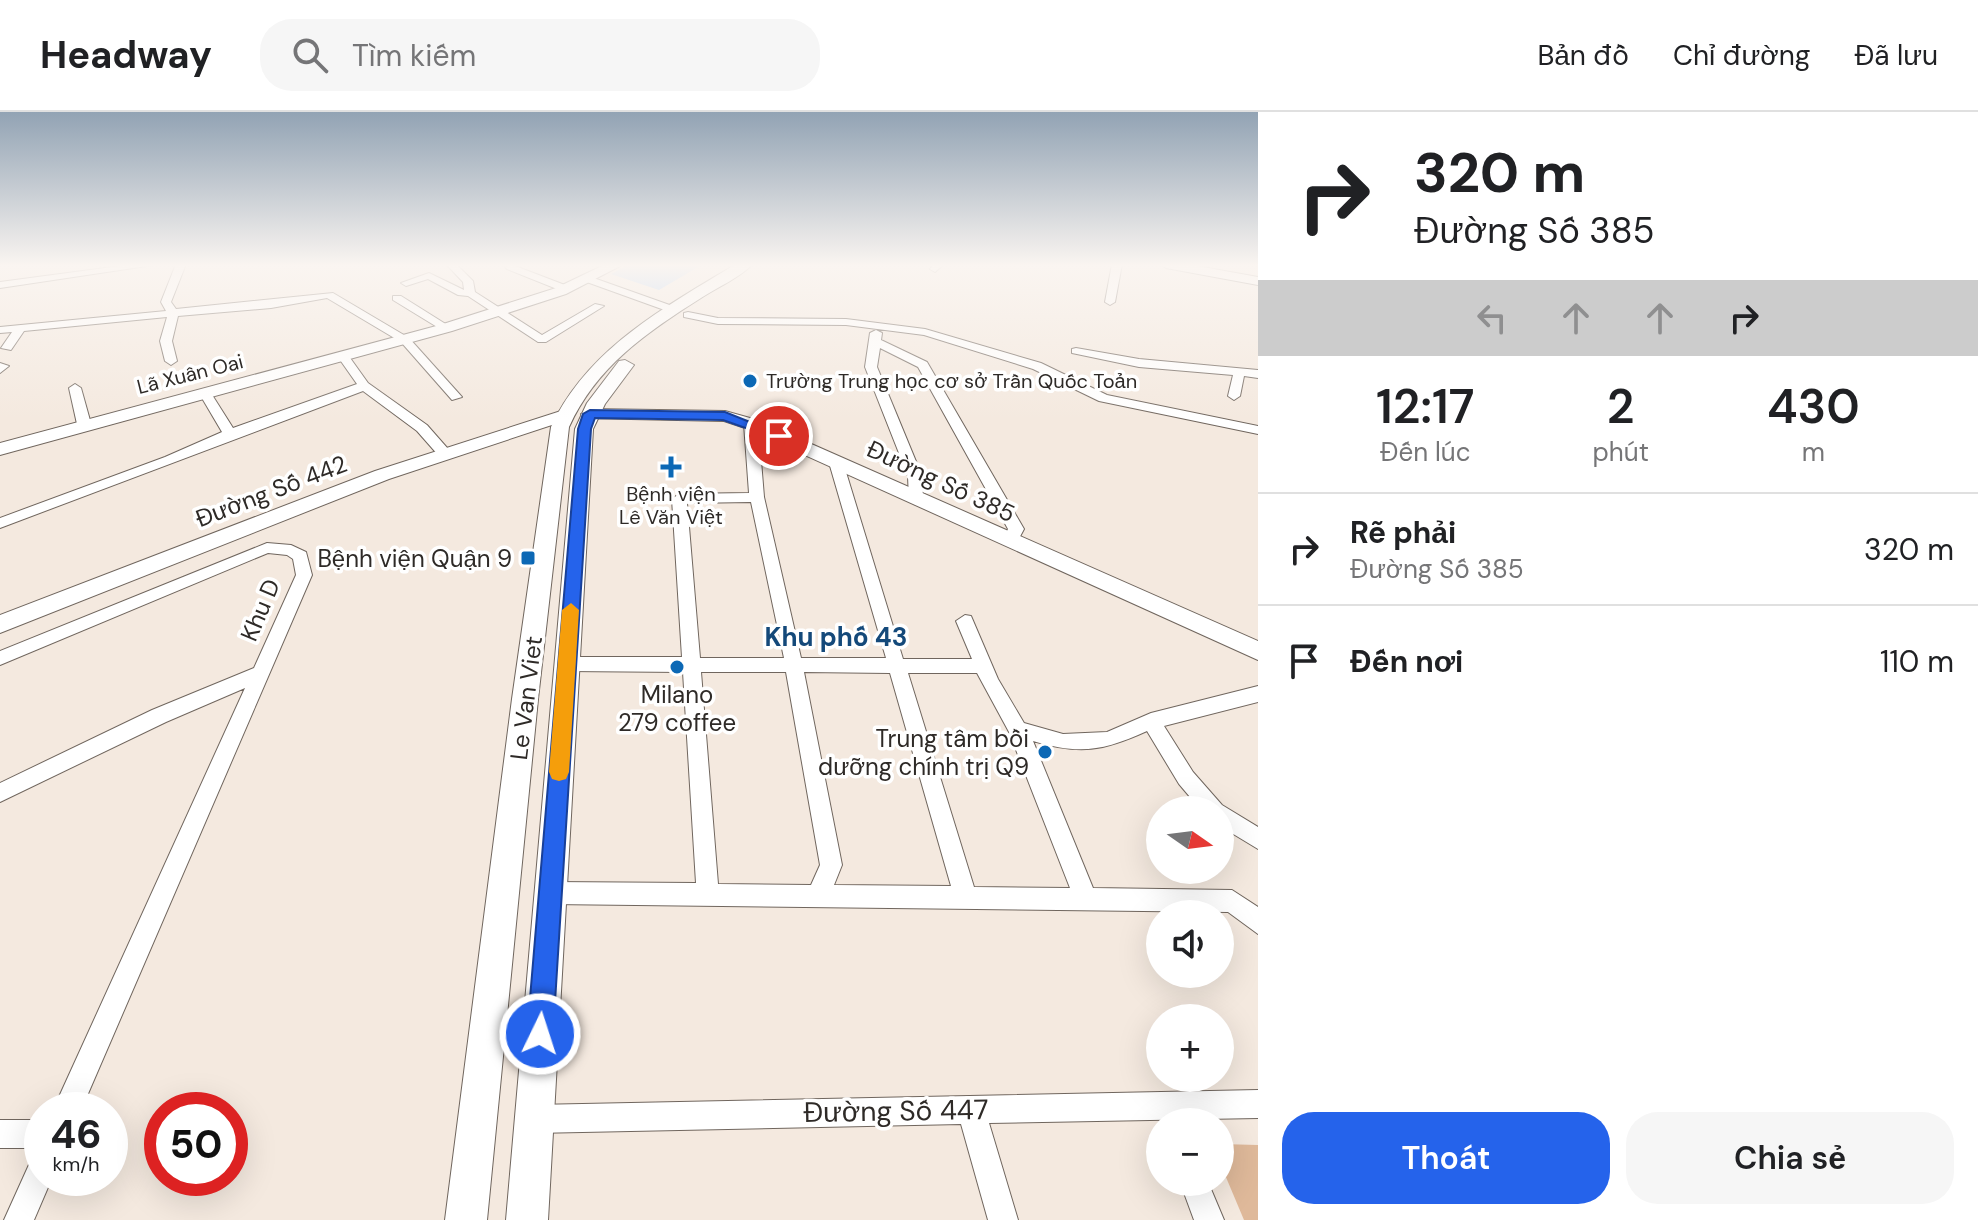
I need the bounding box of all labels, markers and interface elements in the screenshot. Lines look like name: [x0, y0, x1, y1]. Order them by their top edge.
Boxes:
search box: [260, 19, 820, 91]
text: Headway: [40, 30, 212, 80]
icon: search: [288, 33, 332, 77]
text: Tìm kiếm: [352, 36, 476, 75]
text: Bản đồ: [1537, 37, 1629, 74]
text: Chỉ đường: [1673, 37, 1810, 74]
text: Đã lưu: [1854, 37, 1938, 74]
text: 320 m: [1414, 136, 1585, 209]
icon: right: [1282, 144, 1386, 248]
text: Đường Số 385: [1414, 207, 1655, 254]
icon: left: [1470, 296, 1514, 340]
icon: ahead: [1554, 296, 1598, 340]
icon: ahead: [1638, 296, 1682, 340]
icon: right: [1722, 296, 1766, 340]
street label: Lã Xuân Oai: [134, 348, 246, 400]
place label: Trường Trung học cơ sở Trần Quốc Toản: [766, 368, 1137, 394]
marker: Trường Trung học cơ sở Trần Quốc Toản: [741, 372, 759, 390]
text: 12:17: [1376, 375, 1474, 438]
text: 2: [1607, 375, 1635, 438]
text: 430: [1767, 375, 1860, 438]
pin: [745, 402, 813, 470]
icon: arrive: [757, 414, 801, 458]
street label: Đường Số 385: [862, 433, 1020, 529]
text: Đến lúc: [1380, 435, 1471, 469]
text: phút: [1593, 435, 1649, 469]
text: m: [1802, 435, 1825, 469]
street label: Đường Số 442: [191, 448, 351, 534]
marker: Bệnh viện Lê Văn Việt: [660, 456, 682, 478]
place label: Bệnh viện Lê Văn Việt: [619, 481, 723, 530]
text: Rẽ phải: [1350, 513, 1456, 552]
icon: right: [1282, 527, 1326, 571]
text: 320 m: [1864, 530, 1954, 569]
place label: Bệnh viện Quận 9: [317, 543, 512, 574]
marker: Bệnh viện Quận 9: [519, 549, 537, 567]
text: Đường Số 385: [1350, 552, 1524, 586]
street label: Khu D: [233, 574, 287, 646]
district label: Khu phố 43: [765, 620, 907, 654]
street label: Le Van Viet: [503, 634, 549, 762]
icon: arrive: [1282, 639, 1326, 683]
text: Đến nơi: [1350, 642, 1463, 681]
text: 110 m: [1880, 642, 1954, 681]
marker: Milano 279 coffee: [668, 658, 686, 676]
place label: Milano 279 coffee: [618, 679, 736, 738]
place label: Trung tâm bồi dưỡng chính trị Q9: [818, 723, 1029, 782]
marker: Trung tâm bồi dưỡng chính trị Q9: [1036, 743, 1054, 761]
north arrow: [1146, 796, 1234, 884]
map controls: [1146, 796, 1234, 1196]
button: sound: [1146, 900, 1234, 988]
position arrow: [498, 992, 582, 1076]
button: +: [1146, 1004, 1234, 1092]
street label: Đường Số 447: [803, 1091, 989, 1131]
speed limit sign: 50: [144, 1092, 248, 1196]
text: 46: [50, 1108, 102, 1160]
button: −: [1146, 1108, 1234, 1196]
button: Thoát: [1282, 1112, 1610, 1204]
button: Chia sẻ: [1626, 1112, 1954, 1204]
text: km/h: [52, 1151, 100, 1177]

